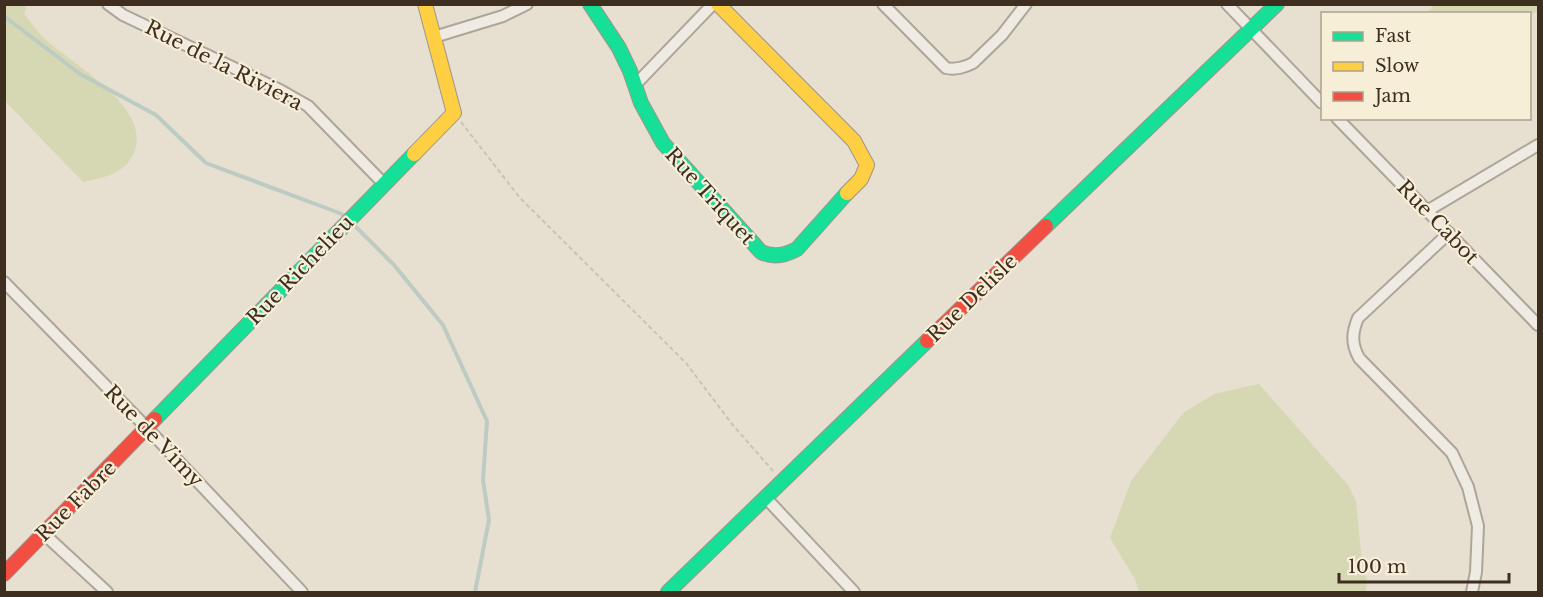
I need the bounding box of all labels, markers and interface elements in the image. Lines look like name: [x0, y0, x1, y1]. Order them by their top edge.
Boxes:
legend: [1321, 12, 1531, 120]
street label: Rue de la Riviera: [141, 15, 308, 116]
text: Fast: [1375, 25, 1412, 47]
text: Slow: [1375, 55, 1420, 77]
text: Jam: [1373, 85, 1411, 107]
street label: Rue Triquet: [660, 143, 760, 250]
street label: Rue Cabot: [1392, 175, 1484, 269]
street label: Rue Richelieu: [242, 210, 358, 330]
street label: Rue Delisle: [922, 249, 1022, 347]
street label: Rue de Vimy: [99, 380, 209, 492]
street label: Rue Fabre: [31, 456, 121, 546]
scale bar: [1339, 546, 1508, 584]
text: 100 m: [1348, 556, 1406, 578]

